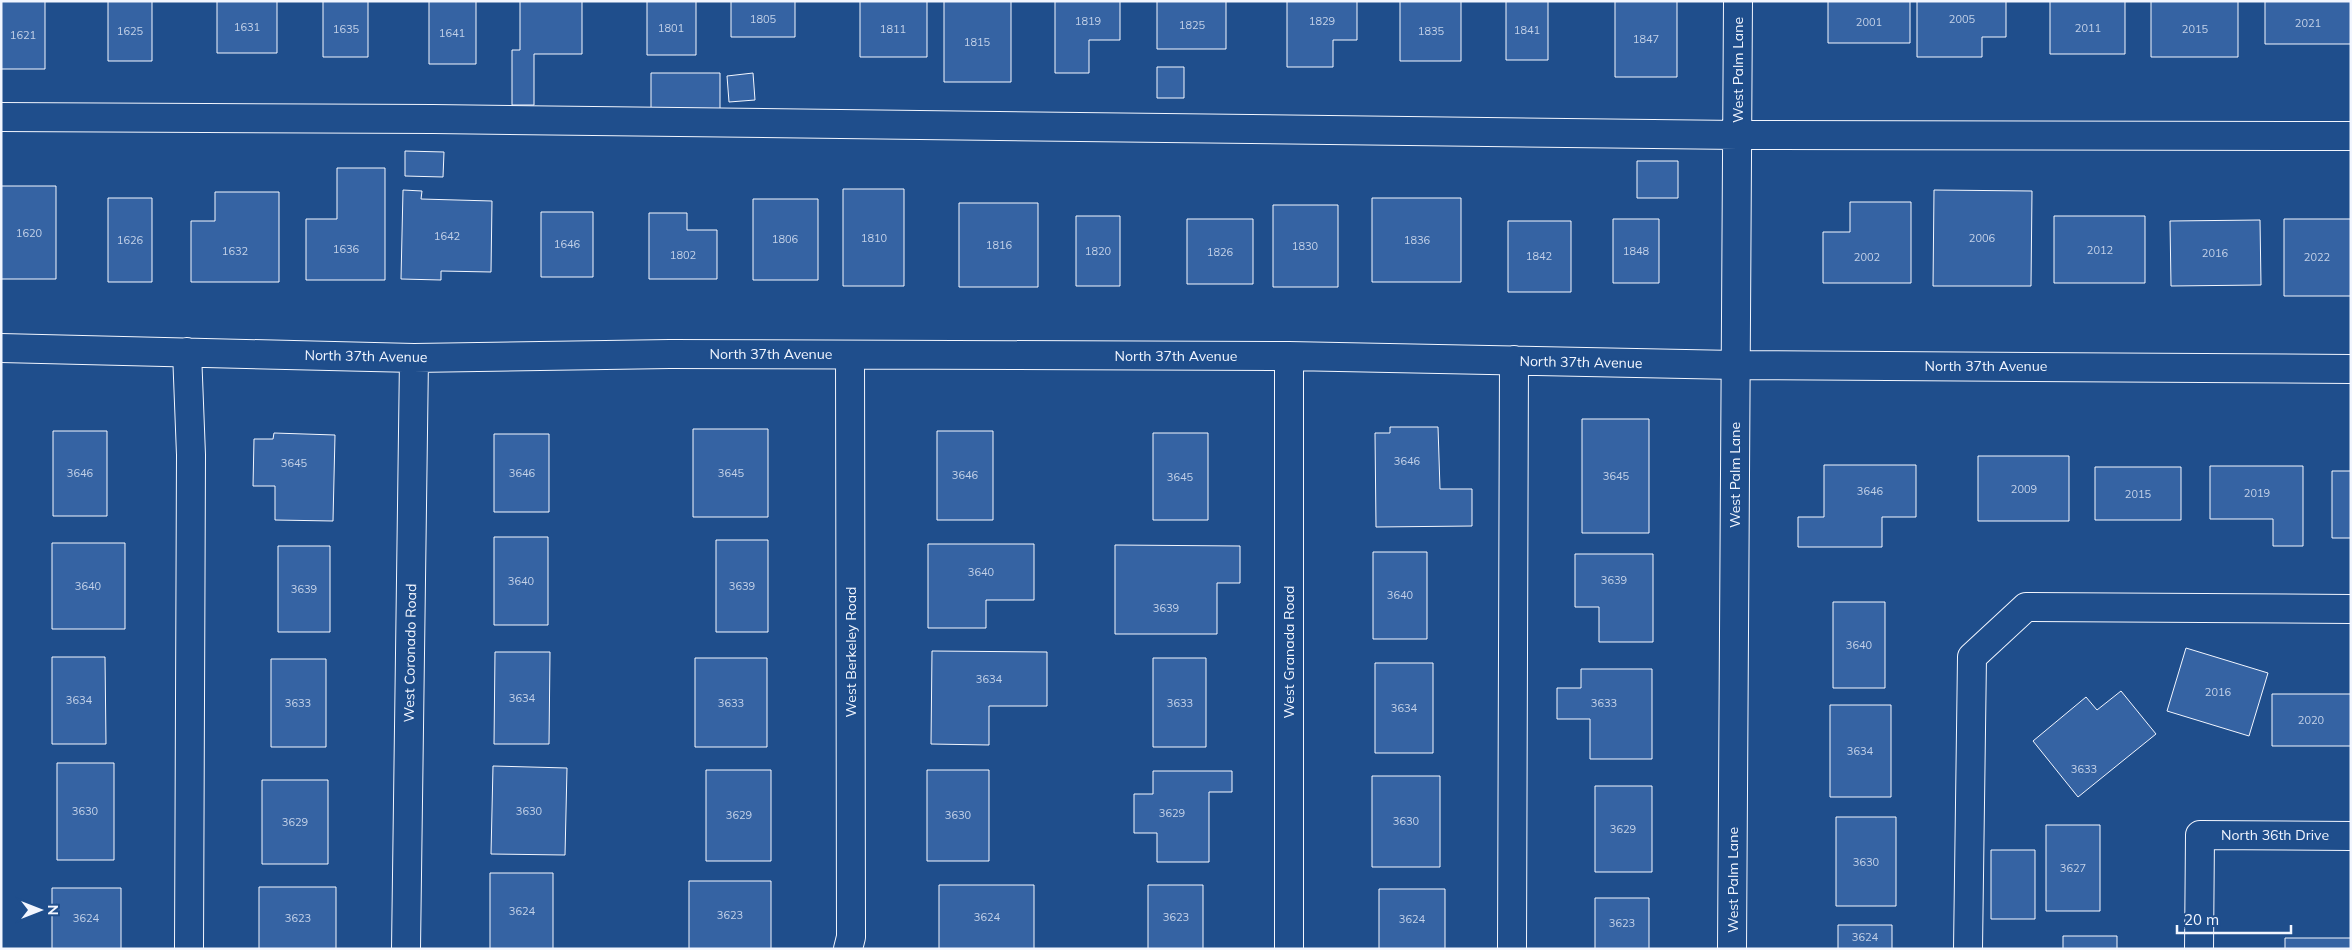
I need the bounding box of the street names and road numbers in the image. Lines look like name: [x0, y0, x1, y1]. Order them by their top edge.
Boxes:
street label: West Palm Lane: [1729, 17, 1747, 123]
street label: North 37th Avenue: [710, 345, 833, 363]
street label: North 37th Avenue: [304, 346, 428, 366]
street label: North 37th Avenue: [1115, 347, 1238, 365]
street label: North 37th Avenue: [1519, 352, 1643, 372]
street label: North 37th Avenue: [1925, 357, 2048, 375]
street label: West Palm Lane: [1726, 422, 1744, 528]
street label: West Coronado Road: [400, 583, 420, 723]
street label: West Granada Road: [1280, 586, 1298, 718]
street label: West Berkeley Road: [842, 587, 860, 717]
street label: North 36th Drive: [2221, 826, 2329, 844]
street label: West Palm Lane: [1724, 827, 1742, 933]

